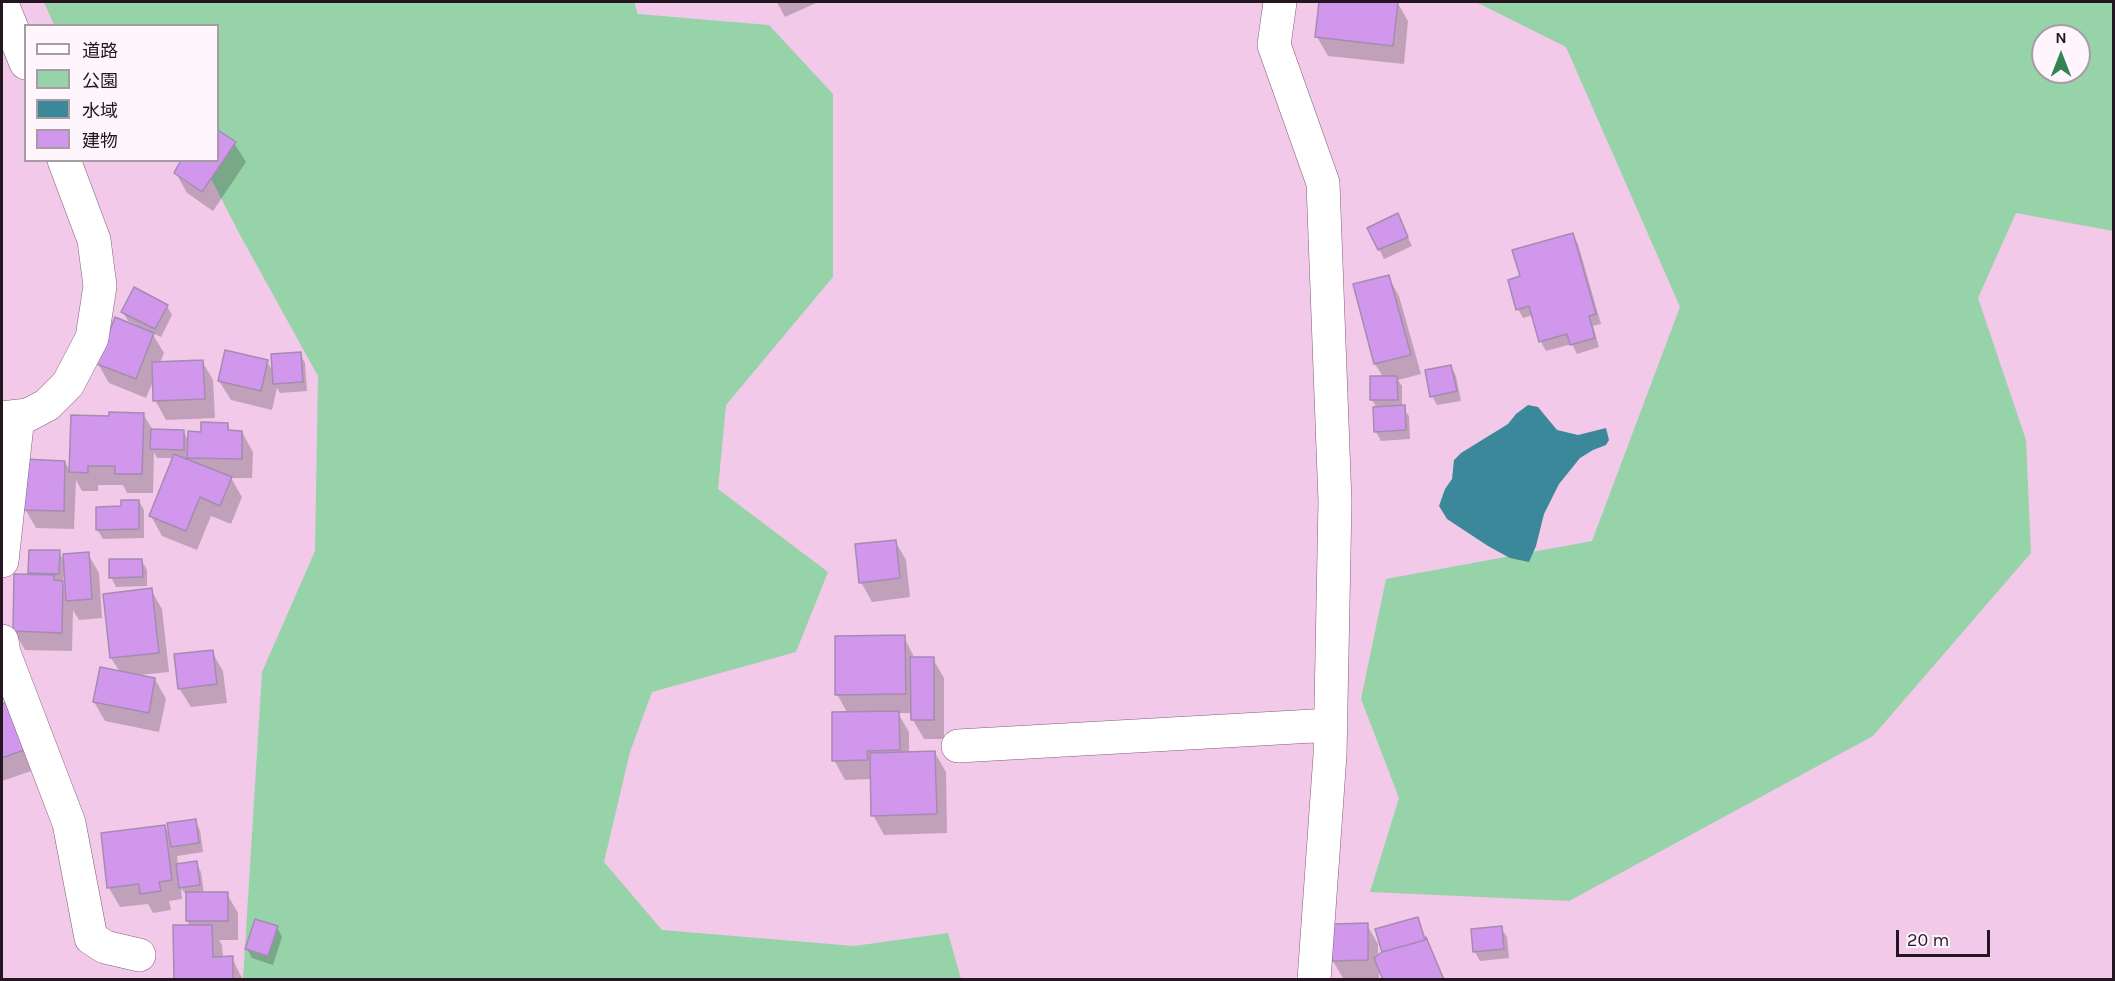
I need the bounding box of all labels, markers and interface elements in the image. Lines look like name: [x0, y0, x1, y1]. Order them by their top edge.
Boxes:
legend: [24, 24, 219, 162]
north arrow: [2031, 24, 2091, 84]
text: N: [2055, 28, 2067, 47]
text: 道路: [82, 40, 118, 62]
text: 公園: [82, 70, 118, 92]
text: 水域: [82, 100, 118, 122]
text: 建物: [82, 130, 118, 152]
scale bar: [1899, 918, 1994, 956]
text: 20 m: [1907, 929, 1949, 951]

